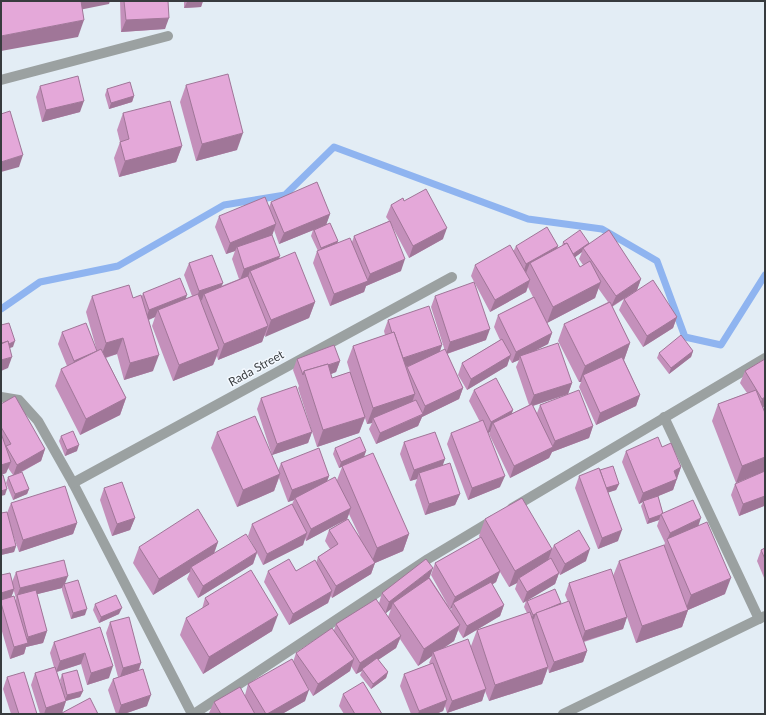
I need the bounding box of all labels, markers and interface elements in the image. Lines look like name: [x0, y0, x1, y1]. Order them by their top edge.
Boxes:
street label: Rada Street: [226, 346, 287, 389]

